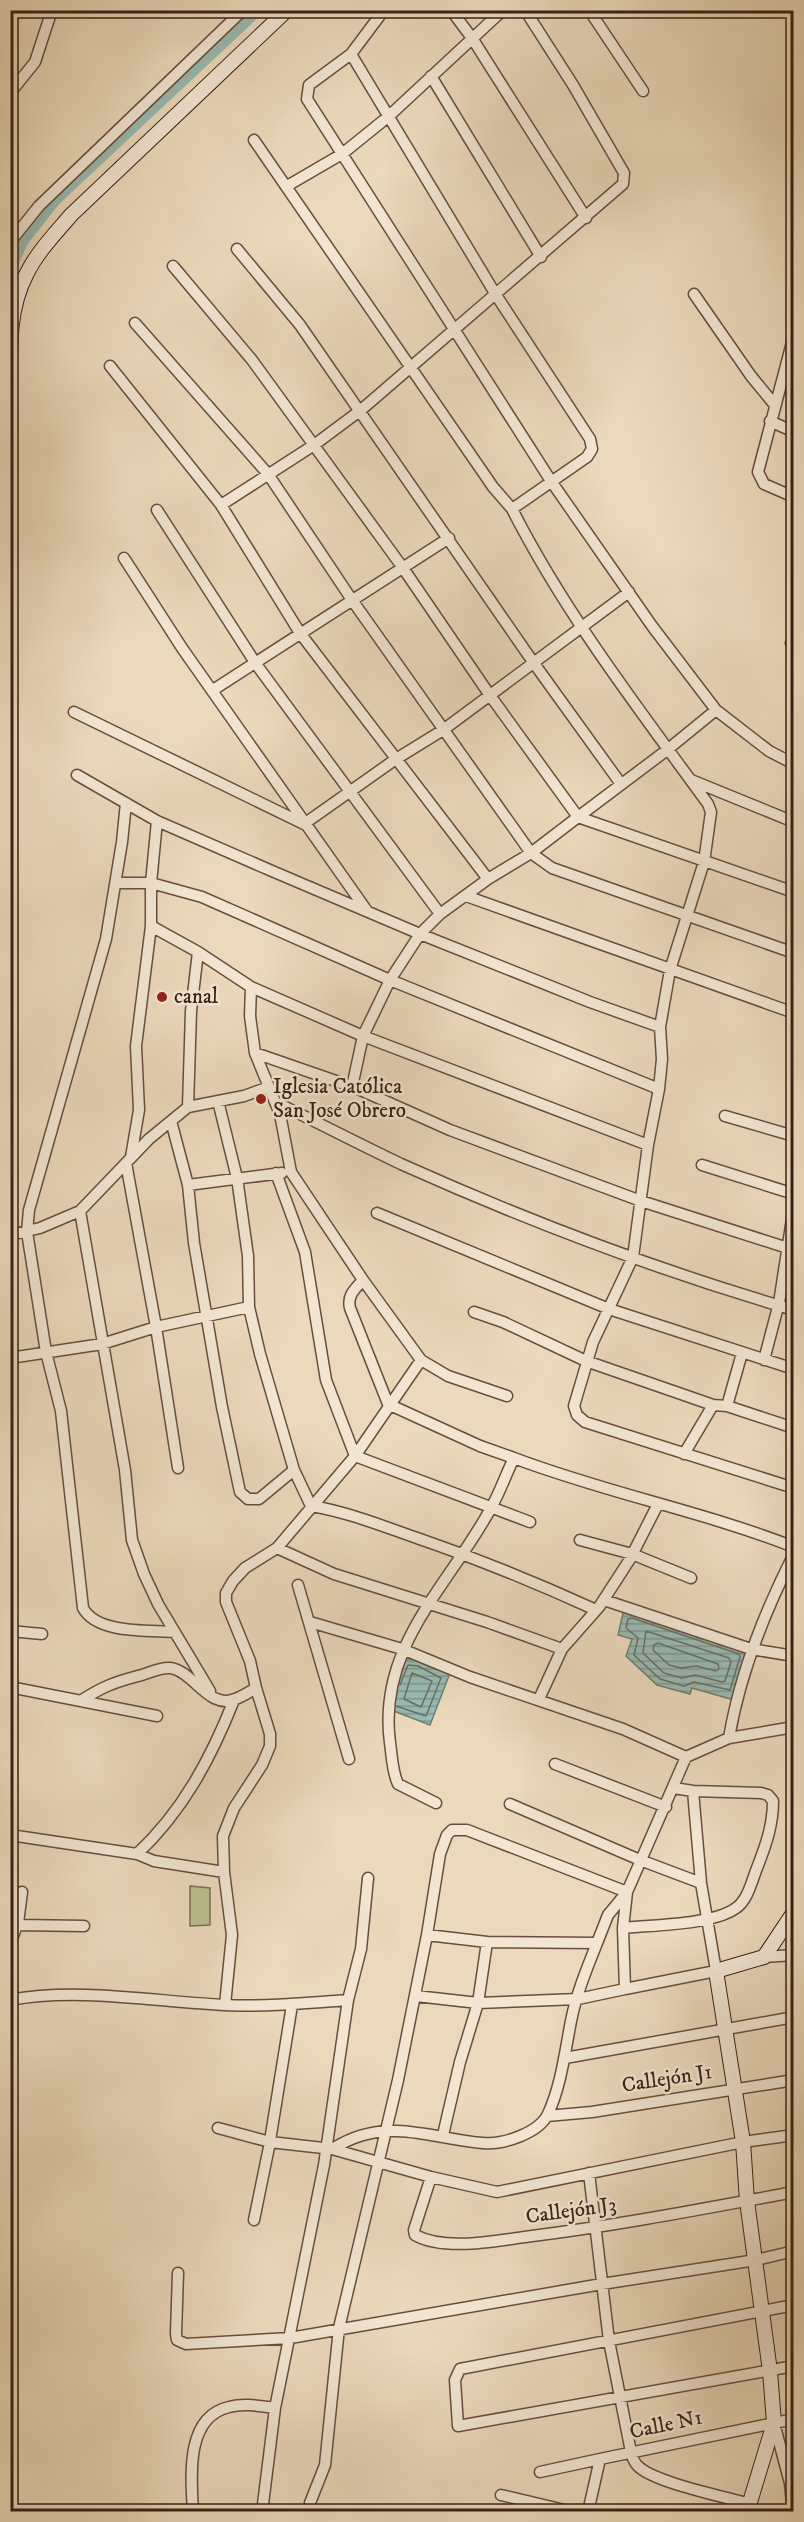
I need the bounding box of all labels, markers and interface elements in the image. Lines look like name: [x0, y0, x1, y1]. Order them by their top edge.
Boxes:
place label: canal: [174, 984, 219, 1010]
marker: canal: [155, 990, 169, 1004]
place label: Iglesia Católica San José Obrero: [273, 1074, 406, 1124]
marker: Iglesia Católica San José Obrero: [254, 1092, 268, 1106]
street label: Callejón J1: [620, 2059, 714, 2099]
street label: Callejón J3: [524, 2192, 618, 2230]
street label: Calle N1: [627, 2405, 705, 2445]

